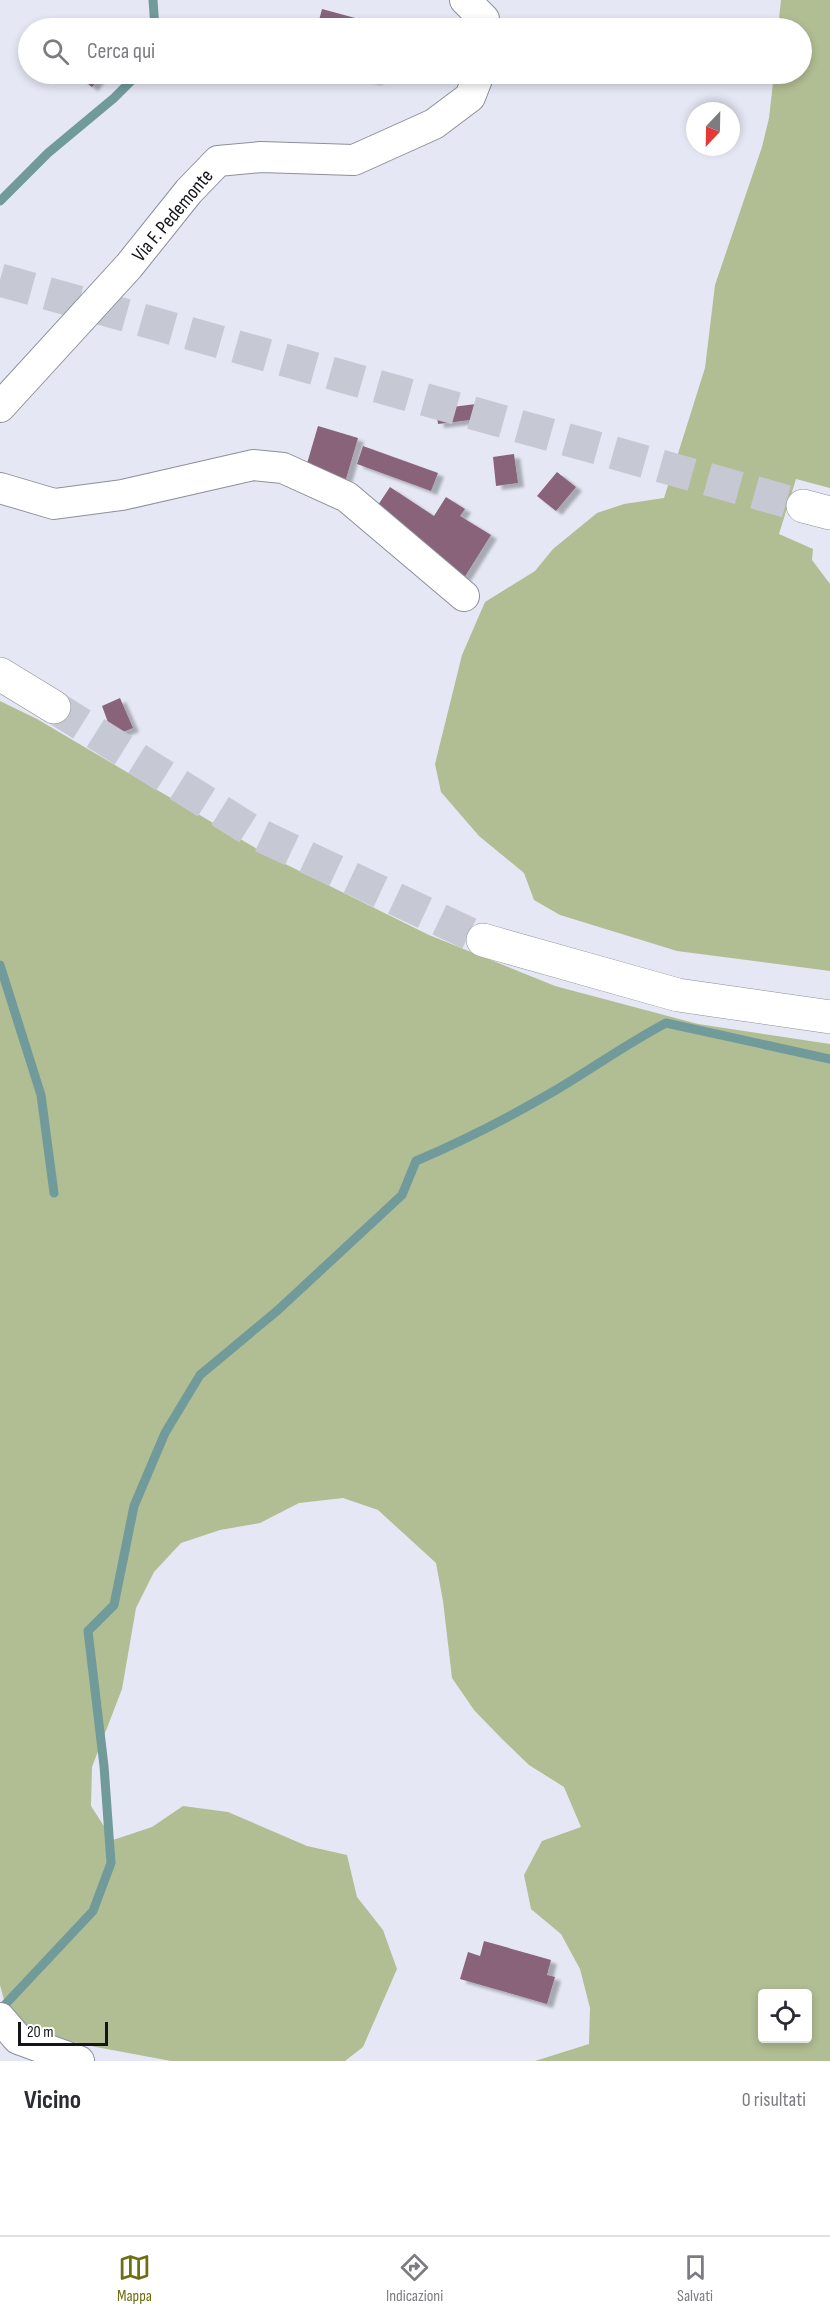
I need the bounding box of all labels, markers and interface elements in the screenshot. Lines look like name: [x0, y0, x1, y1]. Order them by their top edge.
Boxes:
search box: [18, 18, 812, 84]
icon: search: [39, 35, 72, 68]
text: Cerca qui: [87, 38, 155, 65]
north arrow: [686, 102, 740, 156]
street label: Via F. Pedemonte: [127, 164, 218, 267]
map controls: [758, 1989, 812, 2043]
button: locate: [758, 1989, 812, 2043]
scale bar: [18, 2019, 108, 2046]
text: 20 m: [27, 2023, 54, 2042]
text: Vicino: [24, 2085, 81, 2116]
text: 0 risultati: [742, 2088, 806, 2112]
tab: Mappa: [117, 2251, 152, 2306]
tab: Indicazioni: [386, 2251, 443, 2306]
tab: Salvati: [677, 2251, 713, 2306]

